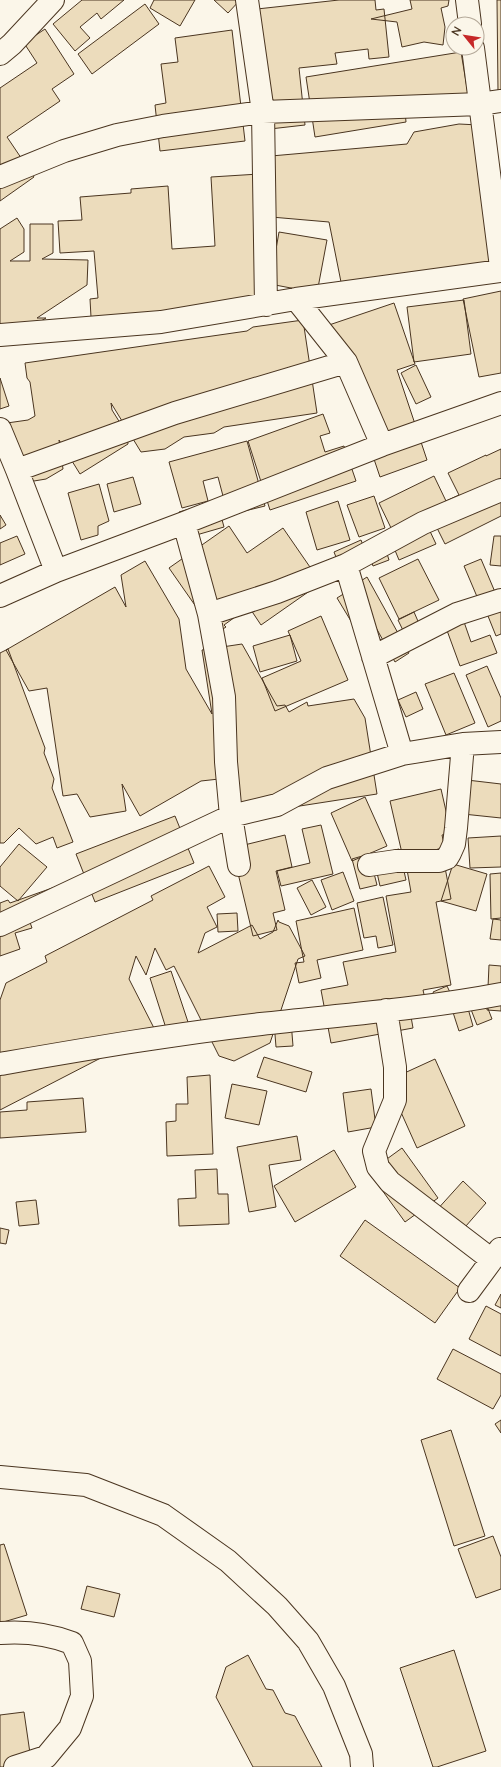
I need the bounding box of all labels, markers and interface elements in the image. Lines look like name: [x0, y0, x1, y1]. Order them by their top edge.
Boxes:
north arrow: [445, 16, 485, 56]
text: N: [448, 24, 464, 38]

